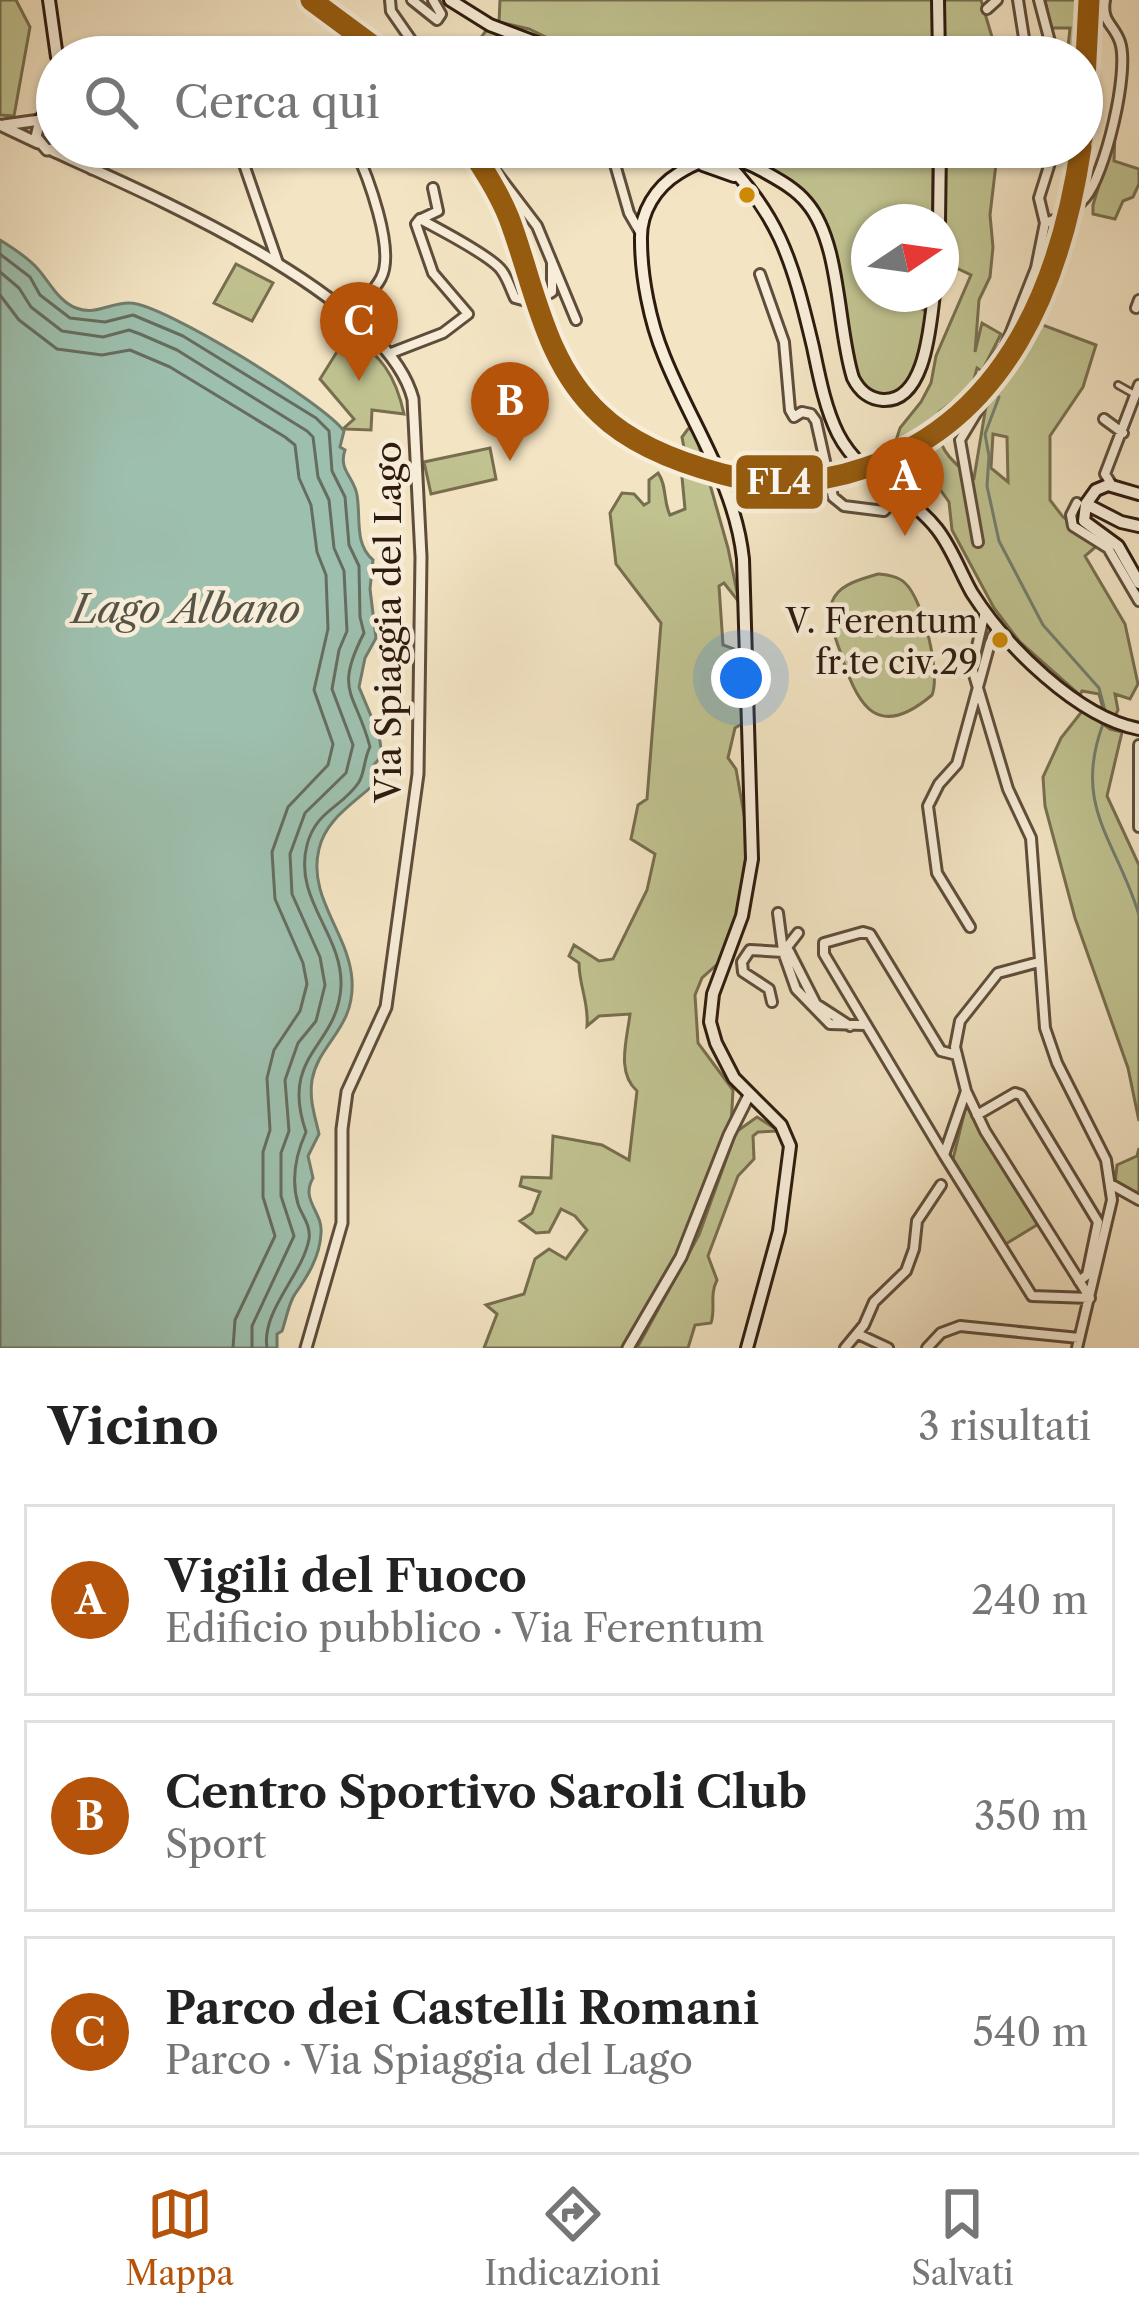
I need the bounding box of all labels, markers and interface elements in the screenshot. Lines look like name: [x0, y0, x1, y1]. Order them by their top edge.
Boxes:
search box: [36, 36, 1103, 168]
icon: search: [78, 69, 144, 135]
text: Cerca qui: [174, 74, 380, 130]
unlabelled marker: [736, 184, 758, 206]
north arrow: [851, 204, 959, 312]
pin: C: [320, 282, 398, 381]
pin: B: [471, 362, 549, 461]
pin: A: [866, 437, 944, 536]
street label: Via Spiaggia del Lago: [366, 441, 410, 804]
line badge: FL4: [734, 453, 825, 511]
text: FL4: [746, 462, 812, 503]
water label: Lago Albano: [69, 585, 300, 633]
place label: V. Ferentum fr.te civ.29: [784, 601, 978, 683]
marker: V. Ferentum fr.te civ.29: [989, 629, 1011, 651]
your location: [711, 648, 771, 708]
text: Vicino: [48, 1395, 219, 1457]
text: 3 risultati: [918, 1402, 1091, 1450]
text: Vigili del Fuoco: [165, 1548, 527, 1604]
text: A: [75, 1576, 105, 1624]
text: 240 m: [972, 1576, 1088, 1624]
text: Edificio pubblico · Via Ferentum: [165, 1604, 764, 1652]
text: Centro Sportivo Saroli Club: [165, 1764, 807, 1820]
text: B: [76, 1792, 105, 1840]
text: 350 m: [974, 1792, 1088, 1840]
text: Sport: [165, 1820, 266, 1868]
text: Parco dei Castelli Romani: [165, 1980, 759, 2036]
text: C: [74, 2008, 106, 2056]
text: 540 m: [973, 2008, 1088, 2056]
text: Parco · Via Spiaggia del Lago: [165, 2036, 693, 2084]
tab: Mappa: [125, 2181, 234, 2294]
tab: Indicazioni: [485, 2181, 661, 2294]
tab: Salvati: [911, 2181, 1014, 2294]

